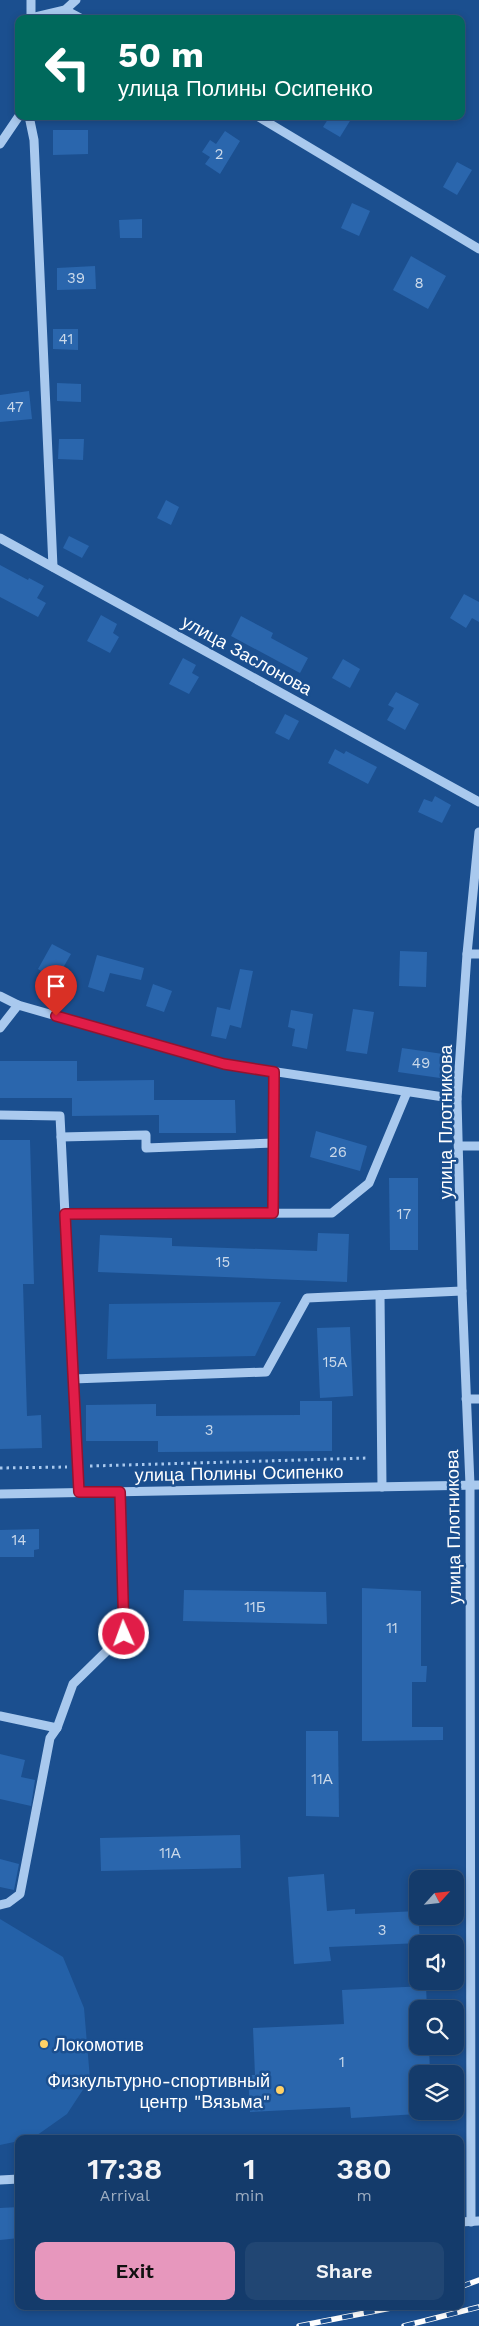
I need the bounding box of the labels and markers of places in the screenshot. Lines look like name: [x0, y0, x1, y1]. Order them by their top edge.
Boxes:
pin: [35, 965, 77, 1016]
place label: Локомотив: [54, 2034, 144, 2055]
marker: Локомотив: [38, 2038, 50, 2050]
place label: Физкультурно-спортивный центр "Вязьма": [47, 2070, 270, 2112]
marker: Физкультурно-спортивный центр "Вязьма": [274, 2084, 286, 2096]

